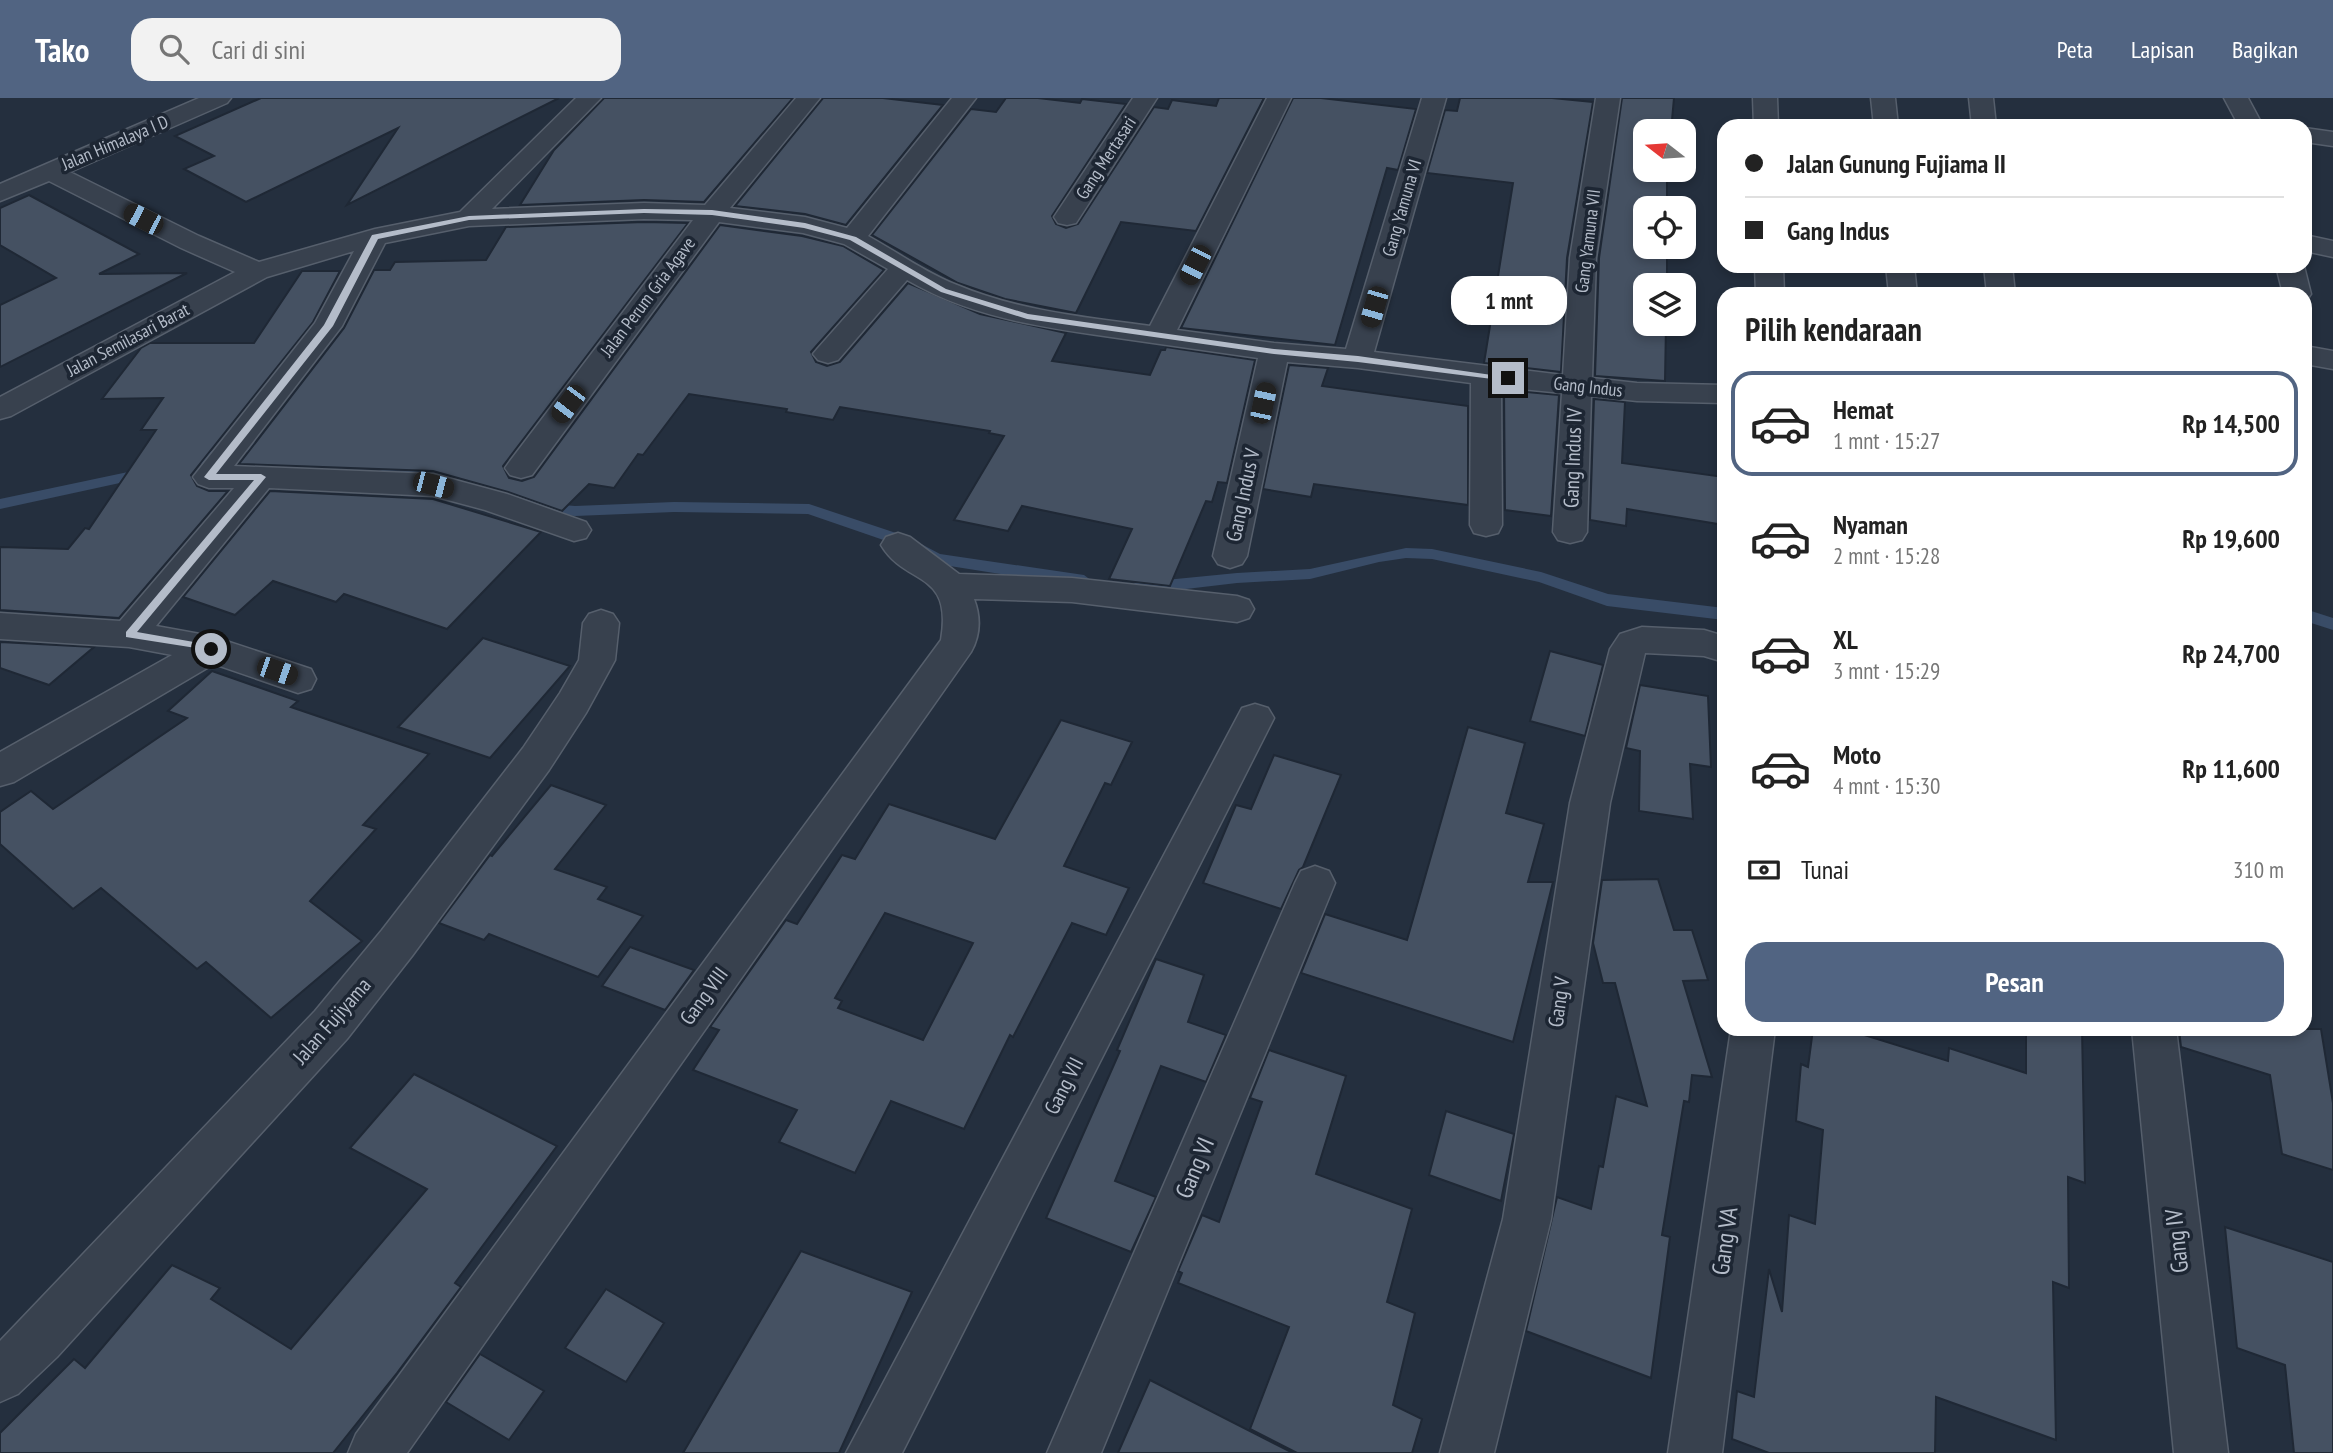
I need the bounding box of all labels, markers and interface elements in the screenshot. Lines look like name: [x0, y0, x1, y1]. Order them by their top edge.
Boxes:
search box: [131, 18, 621, 81]
text: Tako: [35, 28, 89, 71]
icon: search: [155, 30, 193, 68]
text: Cari di sini: [211, 33, 306, 66]
text: Peta: [2057, 34, 2093, 65]
text: Lapisan: [2131, 34, 2194, 65]
text: Bagikan: [2232, 34, 2298, 65]
street label: Jalan Himalaya I D: [57, 110, 172, 176]
street label: Gang Mertasari: [1070, 112, 1141, 203]
north arrow: [1633, 119, 1696, 182]
map controls: [1633, 119, 1696, 336]
text: Jalan Gunung Fujiama II: [1787, 147, 2006, 180]
street label: Gang Yamuna VI: [1377, 157, 1426, 259]
street label: Gang Yamuna VII: [1570, 188, 1605, 294]
button: locate: [1633, 196, 1696, 259]
car: [120, 200, 167, 238]
text: Gang Indus: [1787, 214, 1889, 247]
street label: Jalan Perum Gria Agave: [595, 232, 700, 362]
car: [1177, 242, 1214, 288]
button: layers: [1633, 273, 1696, 336]
callout: 1 mnt: [1450, 276, 1566, 326]
car: [1359, 284, 1390, 330]
text: 1 mnt: [1485, 286, 1533, 315]
street label: Jalan Semilasari Barat: [62, 298, 193, 382]
text: Pilih kendaraan: [1745, 308, 1922, 350]
route end: [1492, 362, 1524, 394]
street label: Gang Indus: [1552, 371, 1624, 402]
car: [1249, 380, 1278, 426]
car: [547, 381, 590, 427]
icon: car: [1749, 392, 1812, 455]
text: Hemat: [1833, 393, 1894, 426]
street label: Gang Indus IV: [1557, 407, 1588, 508]
text: Rp 14,500: [2182, 407, 2280, 440]
text: 1 mnt · 15:27: [1833, 426, 1940, 455]
street label: Gang Indus V: [1219, 446, 1266, 544]
car: [410, 469, 457, 501]
icon: car: [1749, 507, 1812, 570]
text: Nyaman: [1833, 508, 1908, 541]
text: Rp 19,600: [2182, 522, 2280, 555]
text: 2 mnt · 15:28: [1833, 541, 1940, 570]
icon: car: [1749, 622, 1812, 685]
text: XL: [1833, 623, 1858, 656]
route start: [195, 633, 227, 665]
text: Rp 24,700: [2182, 637, 2280, 670]
car: [254, 654, 301, 688]
text: 3 mnt · 15:29: [1833, 656, 1940, 685]
icon: car: [1749, 737, 1812, 800]
text: Moto: [1833, 738, 1881, 771]
text: Rp 11,600: [2182, 752, 2280, 785]
text: 4 mnt · 15:30: [1833, 771, 1940, 800]
icon: cash: [1745, 851, 1783, 889]
text: Tunai: [1801, 853, 1849, 886]
text: 310 m: [2233, 855, 2284, 884]
button: Pesan: [1745, 942, 2284, 1022]
street label: Gang VIII: [673, 961, 734, 1030]
street label: Jalan Fujiyama: [286, 972, 376, 1070]
street label: Gang V: [1542, 975, 1575, 1029]
street label: Gang VII: [1038, 1053, 1089, 1119]
street label: Gang VI: [1168, 1133, 1221, 1203]
street label: Gang VA: [1704, 1204, 1745, 1277]
street label: Gang IV: [2158, 1207, 2195, 1275]

